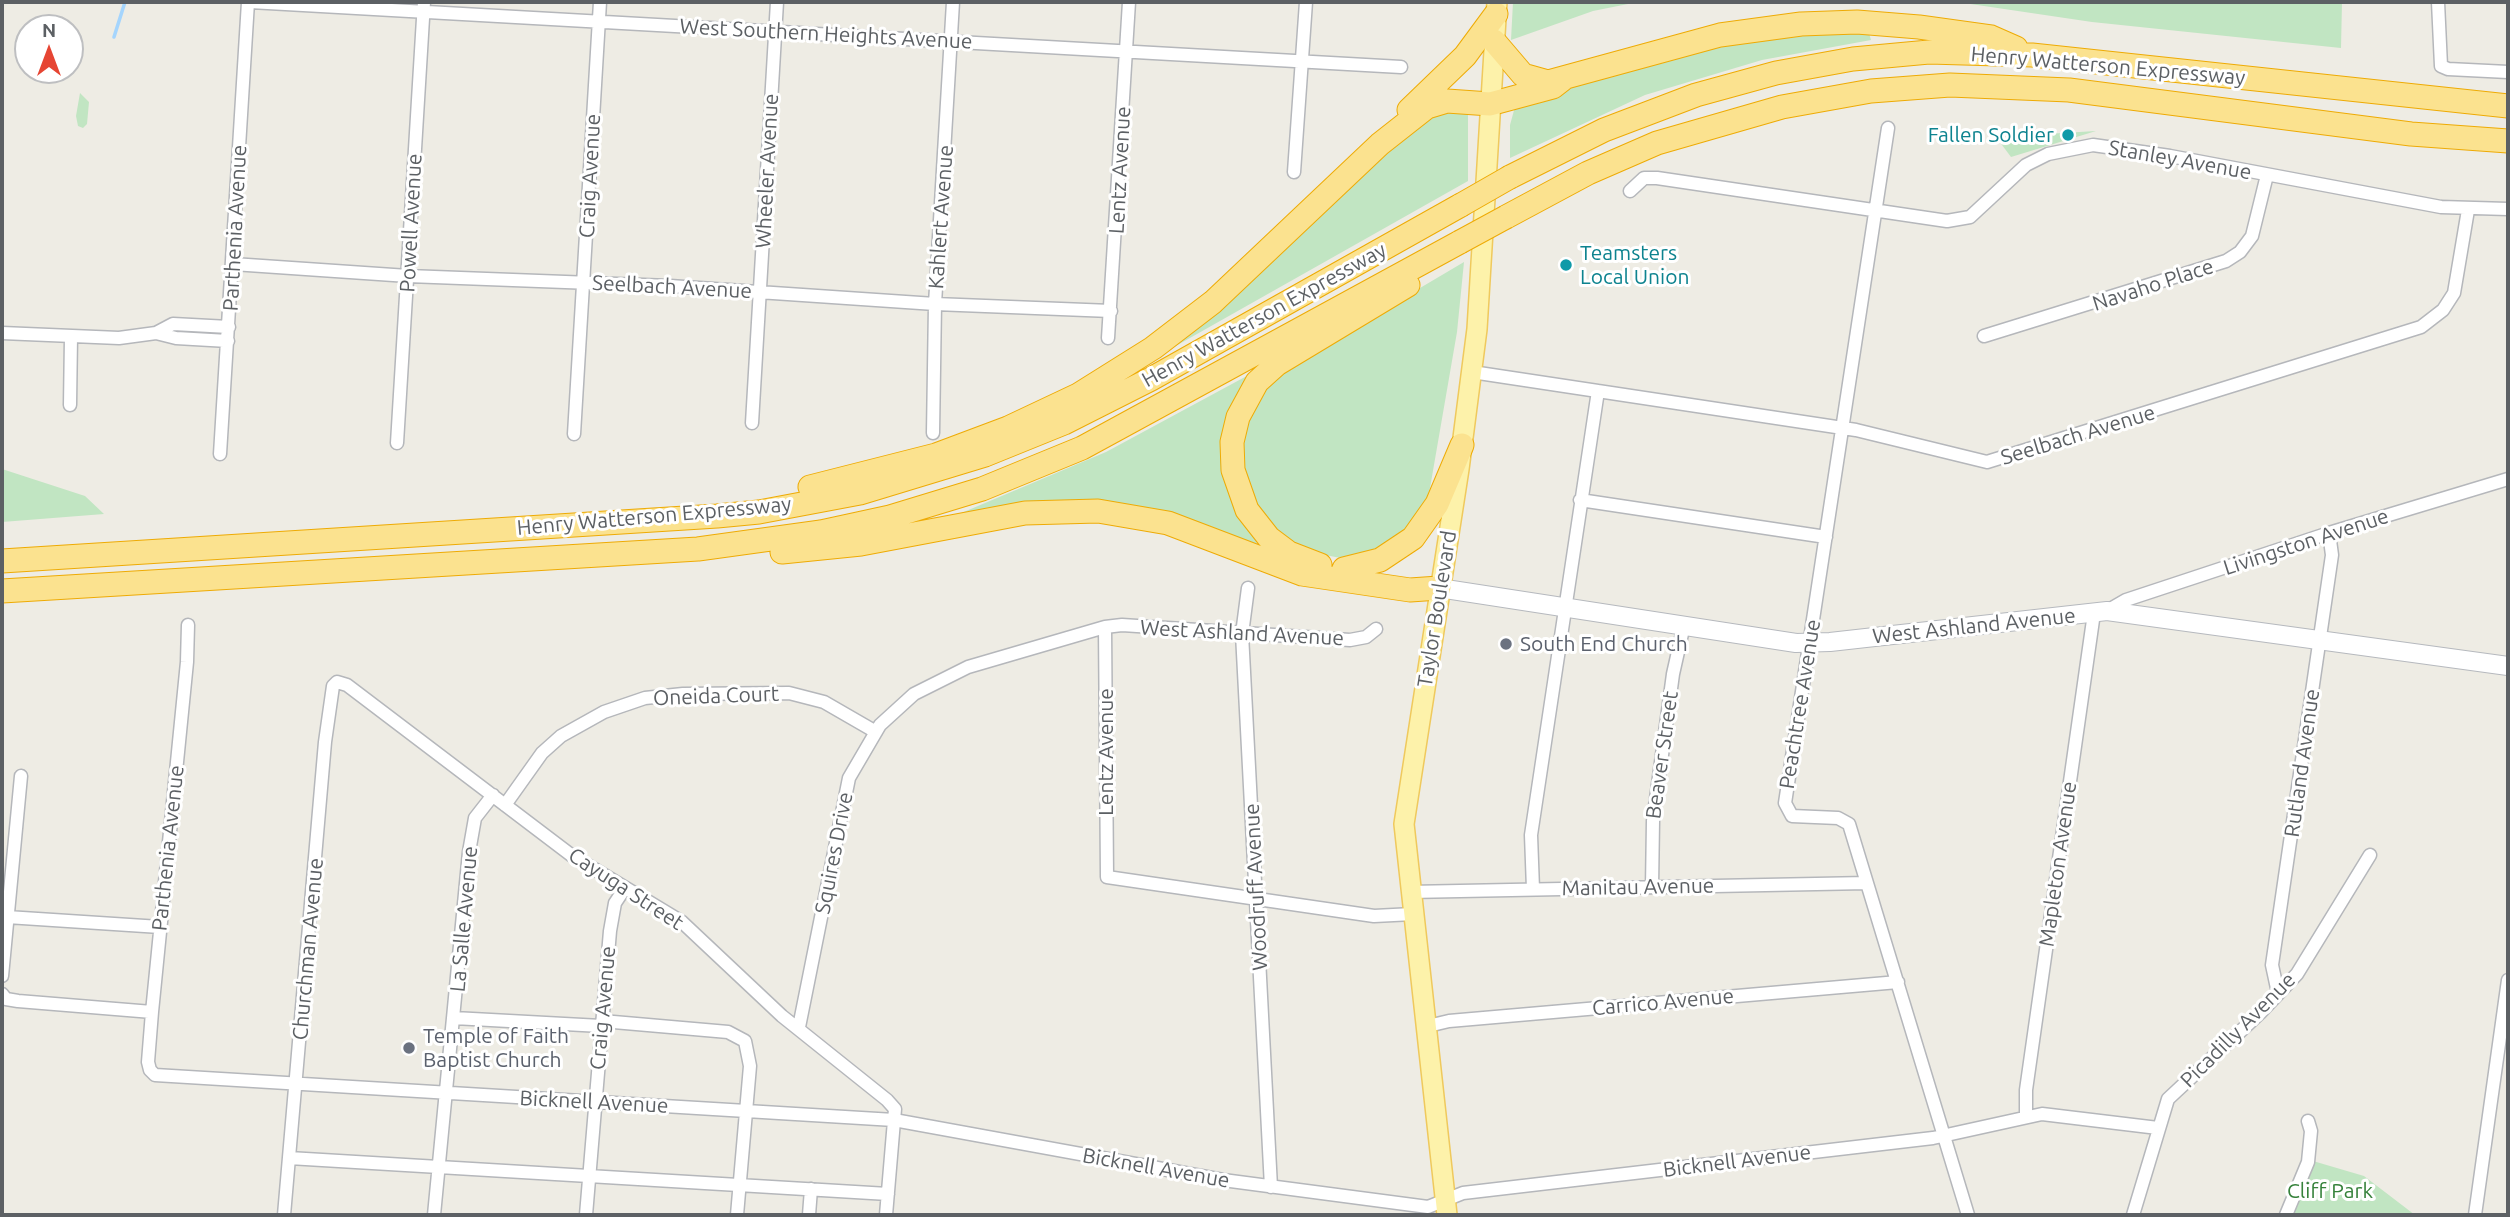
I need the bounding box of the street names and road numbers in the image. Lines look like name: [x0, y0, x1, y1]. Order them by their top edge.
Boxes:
street label: West Southern Heights Avenue: [679, 14, 973, 54]
street label: Henry Watterson Expressway: [1970, 41, 2246, 91]
street label: Wheeler Avenue: [750, 93, 784, 249]
street label: Lentz Avenue: [1104, 106, 1136, 234]
street label: Craig Avenue: [574, 113, 606, 239]
street label: Stanley Avenue: [2107, 135, 2253, 185]
street label: Parthenia Avenue: [218, 144, 252, 312]
street label: Kahlert Avenue: [923, 144, 959, 290]
street label: Powell Avenue: [395, 153, 427, 293]
street label: Henry Watterson Expressway: [1137, 237, 1391, 393]
street label: Navaho Place: [2089, 254, 2217, 316]
street label: Seelbach Avenue: [591, 270, 753, 304]
street label: Seelbach Avenue: [1998, 400, 2158, 470]
street label: Henry Watterson Expressway: [516, 491, 792, 541]
street label: Livingston Avenue: [2220, 503, 2392, 581]
street label: Taylor Boulevard: [1412, 529, 1462, 689]
street label: West Ashland Avenue: [1871, 603, 2077, 649]
street label: West Ashland Avenue: [1139, 615, 1345, 651]
street label: Peachtree Avenue: [1774, 617, 1826, 791]
street label: Oneida Court: [652, 681, 780, 711]
street label: Rutland Avenue: [2279, 687, 2325, 839]
street label: Lentz Avenue: [1093, 688, 1119, 816]
street label: Beaver Street: [1641, 689, 1683, 821]
street label: Parthenia Avenue: [147, 764, 189, 932]
street label: Mapleton Avenue: [2034, 780, 2082, 948]
street label: Squires Drive: [810, 790, 858, 916]
street label: Woodruff Avenue: [1239, 803, 1273, 971]
street label: Cayuga Street: [564, 842, 688, 936]
street label: La Salle Avenue: [445, 845, 483, 993]
street label: Churchman Avenue: [287, 857, 329, 1041]
street label: Manitau Avenue: [1561, 873, 1715, 901]
street label: Craig Avenue: [585, 945, 621, 1071]
street label: Picadilly Avenue: [2175, 967, 2301, 1093]
street label: Carrico Avenue: [1591, 983, 1735, 1021]
street label: Bicknell Avenue: [519, 1086, 669, 1118]
street label: Bicknell Avenue: [1662, 1139, 1812, 1183]
street label: Bicknell Avenue: [1080, 1143, 1232, 1193]

